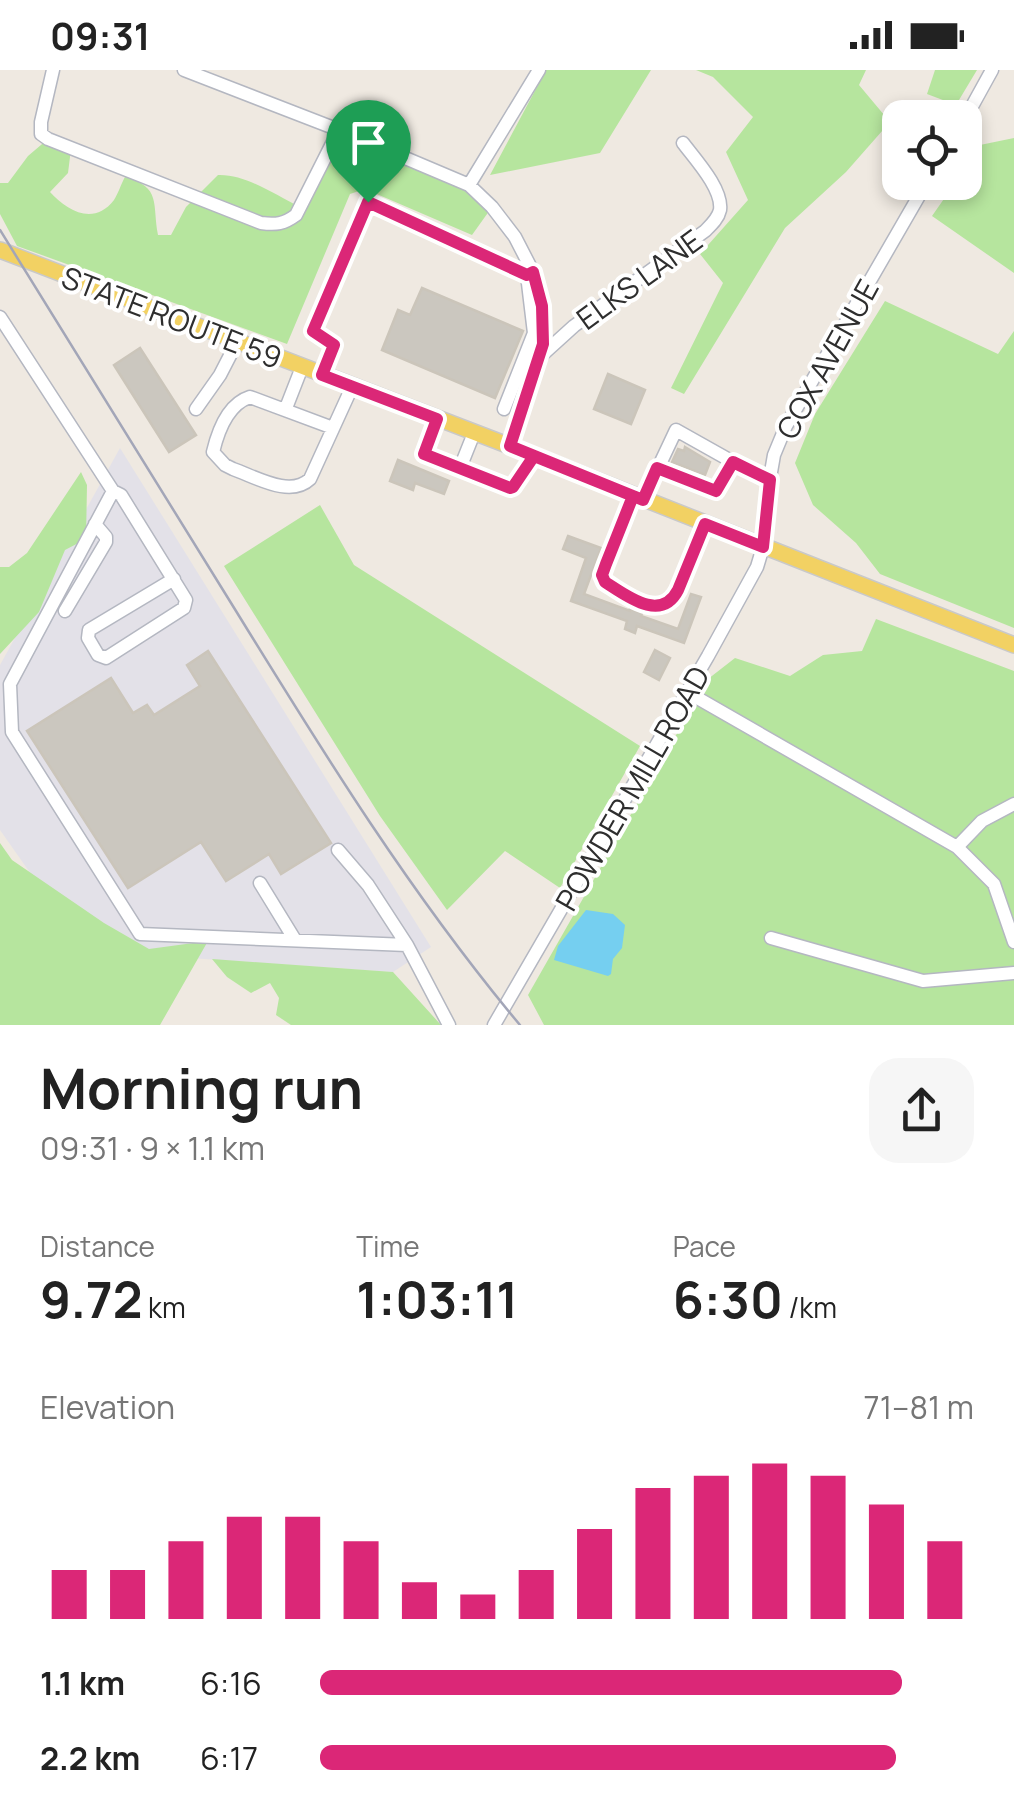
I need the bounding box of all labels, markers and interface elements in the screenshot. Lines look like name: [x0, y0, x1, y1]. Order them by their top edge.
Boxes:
text: 09:31: [50, 9, 150, 61]
pin: [326, 100, 411, 203]
map controls: [882, 100, 982, 200]
button: locate: [882, 100, 982, 200]
icon: arrive: [341, 115, 396, 170]
street label: ELKS LANE: [568, 220, 710, 338]
street label: STATE ROUTE 59: [56, 256, 288, 378]
street label: COX AVENUE: [766, 272, 888, 446]
street label: POWDER MILL ROAD: [545, 658, 719, 918]
text: Morning run: [40, 1050, 363, 1126]
button: share: [869, 1058, 974, 1163]
text: 09:31 · 9 × 1.1 km: [40, 1126, 265, 1170]
text: Distance: [40, 1227, 155, 1265]
text: Time: [356, 1227, 420, 1265]
text: Pace: [673, 1227, 736, 1265]
text: 9.72: [40, 1265, 142, 1333]
text: 1:03:11: [356, 1265, 518, 1333]
text: 6:30: [673, 1265, 783, 1333]
text: km: [142, 1288, 186, 1326]
text: /km: [783, 1288, 837, 1326]
text: Elevation: [40, 1385, 175, 1429]
text: 71–81 m: [864, 1385, 974, 1429]
text: 1.1 km: [40, 1661, 125, 1705]
text: 6:16: [200, 1661, 262, 1705]
text: 2.2 km: [40, 1736, 140, 1780]
text: 6:17: [200, 1736, 258, 1780]

